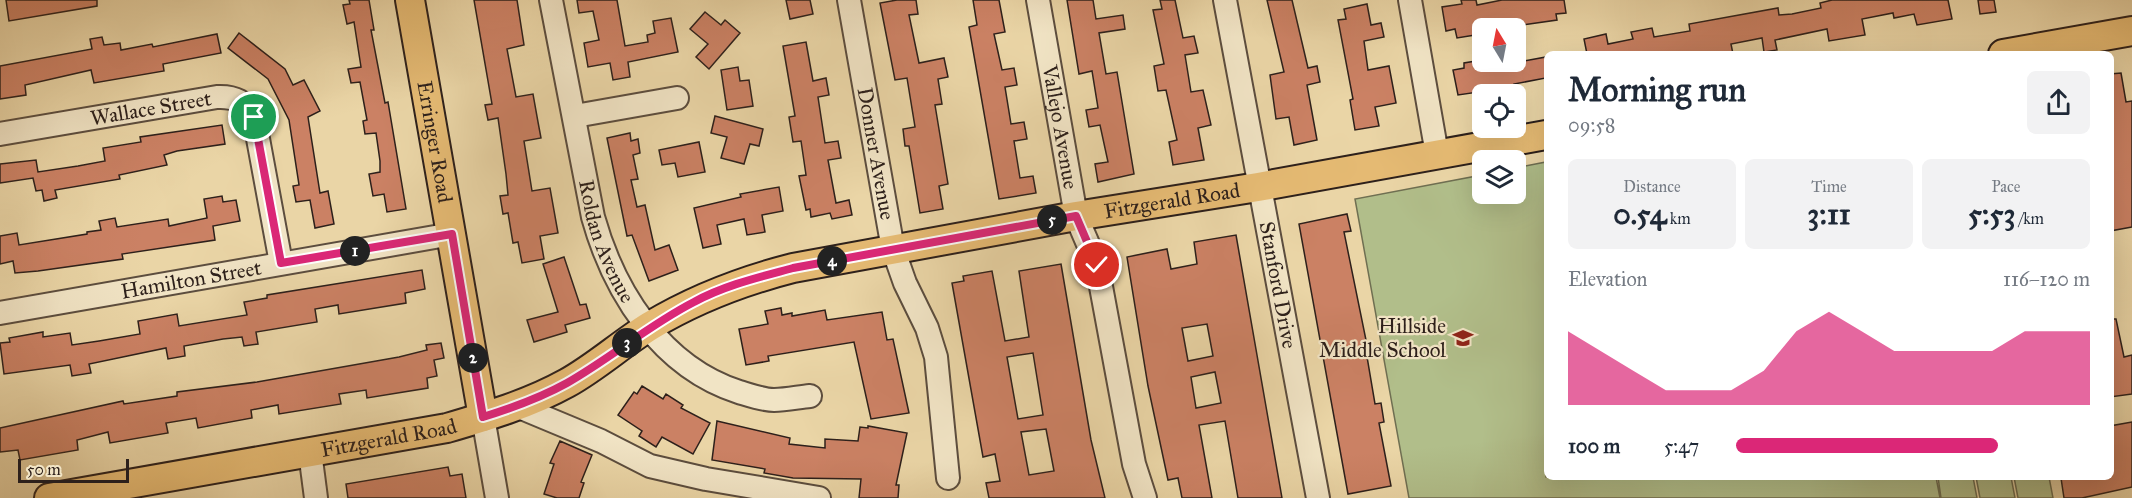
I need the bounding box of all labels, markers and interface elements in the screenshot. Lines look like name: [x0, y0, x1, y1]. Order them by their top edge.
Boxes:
north arrow: [1472, 18, 1526, 72]
map controls: [1472, 18, 1526, 204]
street label: Vallejo Avenue: [1037, 62, 1084, 191]
text: Morning run: [1568, 70, 1746, 110]
button: share: [2027, 71, 2090, 134]
street label: Erringer Road: [411, 79, 458, 205]
button: locate: [1472, 84, 1526, 138]
street label: Wallace Street: [88, 85, 214, 131]
street label: Donner Avenue: [852, 85, 901, 222]
pin: [228, 91, 279, 142]
icon: arrive: [237, 100, 270, 133]
text: 09:58: [1568, 113, 1615, 137]
button: layers: [1472, 150, 1526, 204]
street label: Fitzgerald Road: [1102, 177, 1242, 224]
text: Distance: [1623, 177, 1681, 196]
text: Time: [1811, 177, 1847, 196]
text: Pace: [1991, 177, 2021, 196]
street label: Roldan Avenue: [573, 178, 640, 308]
text: 0.54: [1613, 196, 1666, 232]
text: 3:11: [1807, 196, 1851, 232]
text: 5:53: [1968, 196, 2015, 232]
pin: 5: [1037, 205, 1067, 235]
text: km: [1666, 209, 1691, 228]
text: /km: [2015, 209, 2044, 228]
text: 5: [1048, 210, 1056, 229]
street label: Stanford Drive: [1254, 219, 1303, 351]
pin: 1: [340, 236, 370, 266]
pin: [1071, 239, 1122, 290]
text: 1: [352, 241, 358, 260]
pin: 4: [817, 246, 847, 276]
icon: check: [1080, 248, 1113, 281]
text: 4: [828, 251, 836, 270]
street label: Hamilton Street: [119, 254, 264, 305]
text: Elevation: [1568, 267, 1647, 291]
text: 116–120 m: [2003, 267, 2090, 291]
place label: Hillside Middle School: [1319, 313, 1446, 363]
school or university icon: Hillside Middle School: [1451, 326, 1475, 350]
pin: 3: [612, 328, 642, 358]
text: 3: [624, 333, 630, 352]
pin: 2: [458, 343, 488, 373]
text: 2: [469, 348, 477, 367]
street label: Fitzgerald Road: [319, 413, 460, 463]
text: 100 m: [1568, 434, 1620, 458]
text: 5:47: [1664, 434, 1699, 458]
scale bar: [18, 456, 129, 484]
text: 50 m: [27, 460, 61, 479]

